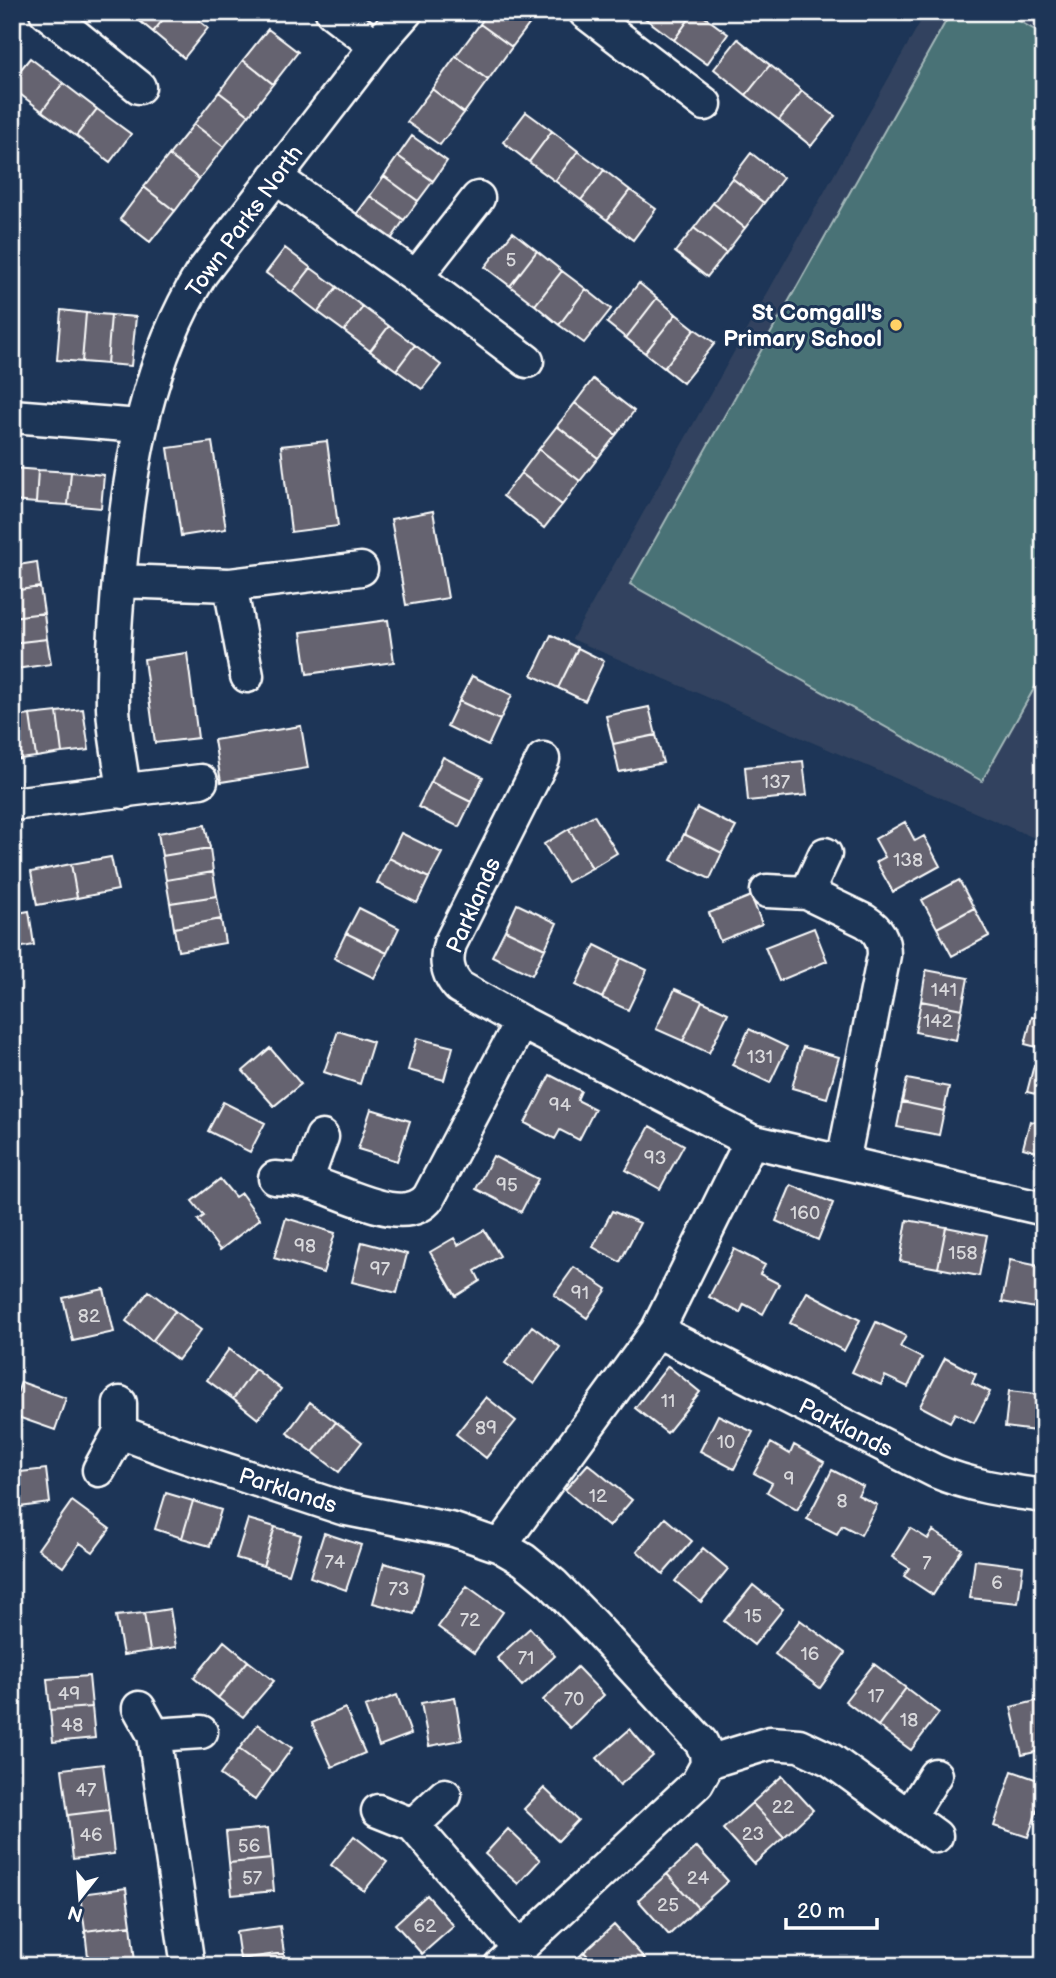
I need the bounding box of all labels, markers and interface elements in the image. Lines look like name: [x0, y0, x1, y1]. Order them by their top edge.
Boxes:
street label: Town Parks North: [180, 140, 309, 303]
house number: 5: [506, 249, 517, 272]
place label: St Comgall's Primary School: [723, 299, 882, 353]
marker: St Comgall's Primary School: [888, 317, 904, 333]
house number: 137: [762, 771, 791, 794]
house number: 138: [893, 849, 923, 872]
street label: Parklands: [440, 853, 507, 958]
house number: 141: [931, 979, 957, 1002]
house number: 142: [923, 1010, 954, 1033]
house number: 131: [747, 1046, 773, 1069]
house number: 94: [549, 1094, 572, 1117]
house number: 93: [644, 1147, 666, 1170]
house number: 95: [496, 1174, 518, 1197]
house number: 160: [790, 1202, 820, 1225]
house number: 98: [294, 1235, 316, 1258]
house number: 158: [948, 1242, 978, 1265]
house number: 97: [370, 1258, 391, 1281]
house number: 91: [571, 1282, 589, 1305]
house number: 82: [78, 1305, 101, 1328]
house number: 11: [661, 1390, 675, 1413]
street label: Parklands: [794, 1392, 897, 1463]
house number: 89: [475, 1417, 497, 1440]
house number: 10: [717, 1431, 735, 1454]
street label: Parklands: [235, 1462, 340, 1520]
house number: 9: [784, 1468, 794, 1491]
house number: 12: [589, 1485, 608, 1508]
house number: 8: [836, 1490, 848, 1513]
house number: 74: [325, 1551, 346, 1574]
house number: 7: [922, 1552, 932, 1575]
house number: 6: [991, 1572, 1003, 1595]
house number: 73: [388, 1578, 410, 1601]
house number: 15: [744, 1605, 762, 1628]
house number: 72: [460, 1609, 481, 1632]
house number: 16: [801, 1643, 819, 1666]
house number: 71: [518, 1647, 534, 1670]
house number: 49: [58, 1683, 80, 1706]
house number: 17: [868, 1685, 885, 1708]
house number: 70: [564, 1688, 584, 1711]
house number: 18: [900, 1709, 918, 1732]
house number: 48: [61, 1714, 83, 1737]
house number: 47: [76, 1779, 97, 1802]
house number: 22: [772, 1796, 795, 1819]
house number: 23: [742, 1823, 764, 1846]
house number: 46: [79, 1824, 103, 1847]
house number: 56: [238, 1835, 260, 1858]
north arrow: [46, 1862, 116, 1932]
house number: 57: [242, 1867, 263, 1890]
house number: 24: [687, 1867, 710, 1890]
scale bar: [786, 1887, 878, 1931]
house number: 25: [657, 1894, 679, 1917]
text: 20 m: [797, 1899, 845, 1924]
text: N: [65, 1900, 86, 1926]
house number: 62: [414, 1915, 437, 1938]

